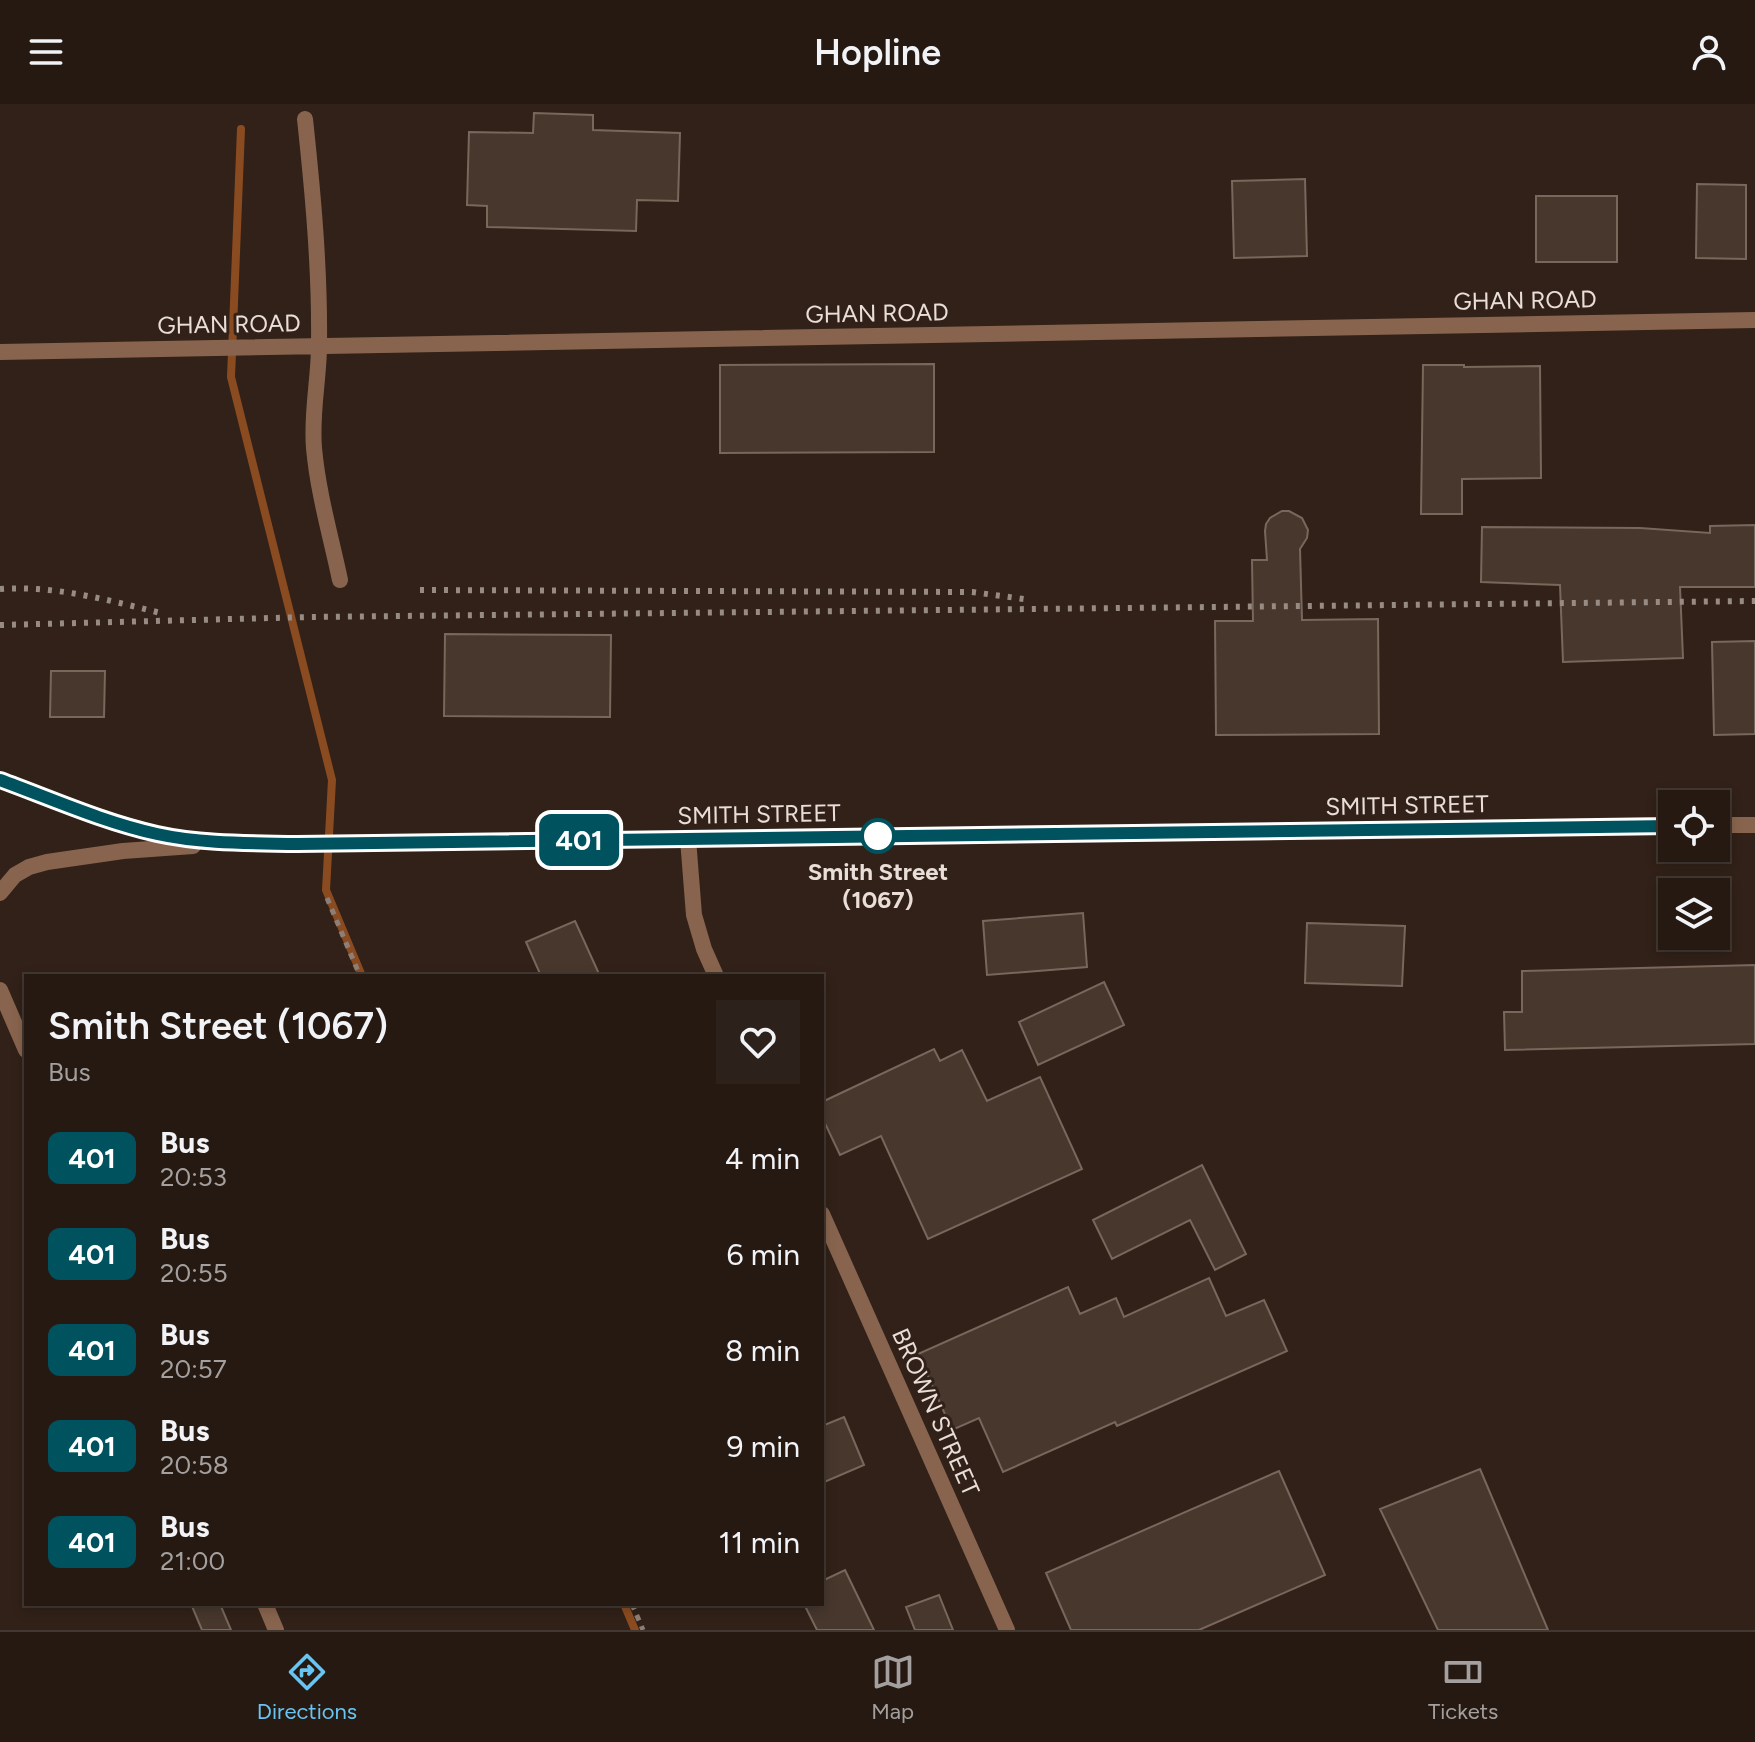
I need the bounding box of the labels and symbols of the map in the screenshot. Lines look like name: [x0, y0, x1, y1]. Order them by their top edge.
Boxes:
street label: GHAN ROAD: [1453, 284, 1597, 316]
street label: GHAN ROAD: [805, 297, 949, 329]
street label: GHAN ROAD: [157, 308, 301, 340]
street label: SMITH STREET: [1325, 789, 1489, 821]
street label: SMITH STREET: [677, 798, 841, 830]
line badge: 401: [533, 814, 625, 866]
marker: Smith Street (1067): [861, 819, 895, 853]
place label: Smith Street (1067): [808, 857, 948, 914]
street label: BROWN STREET: [886, 1324, 986, 1500]

